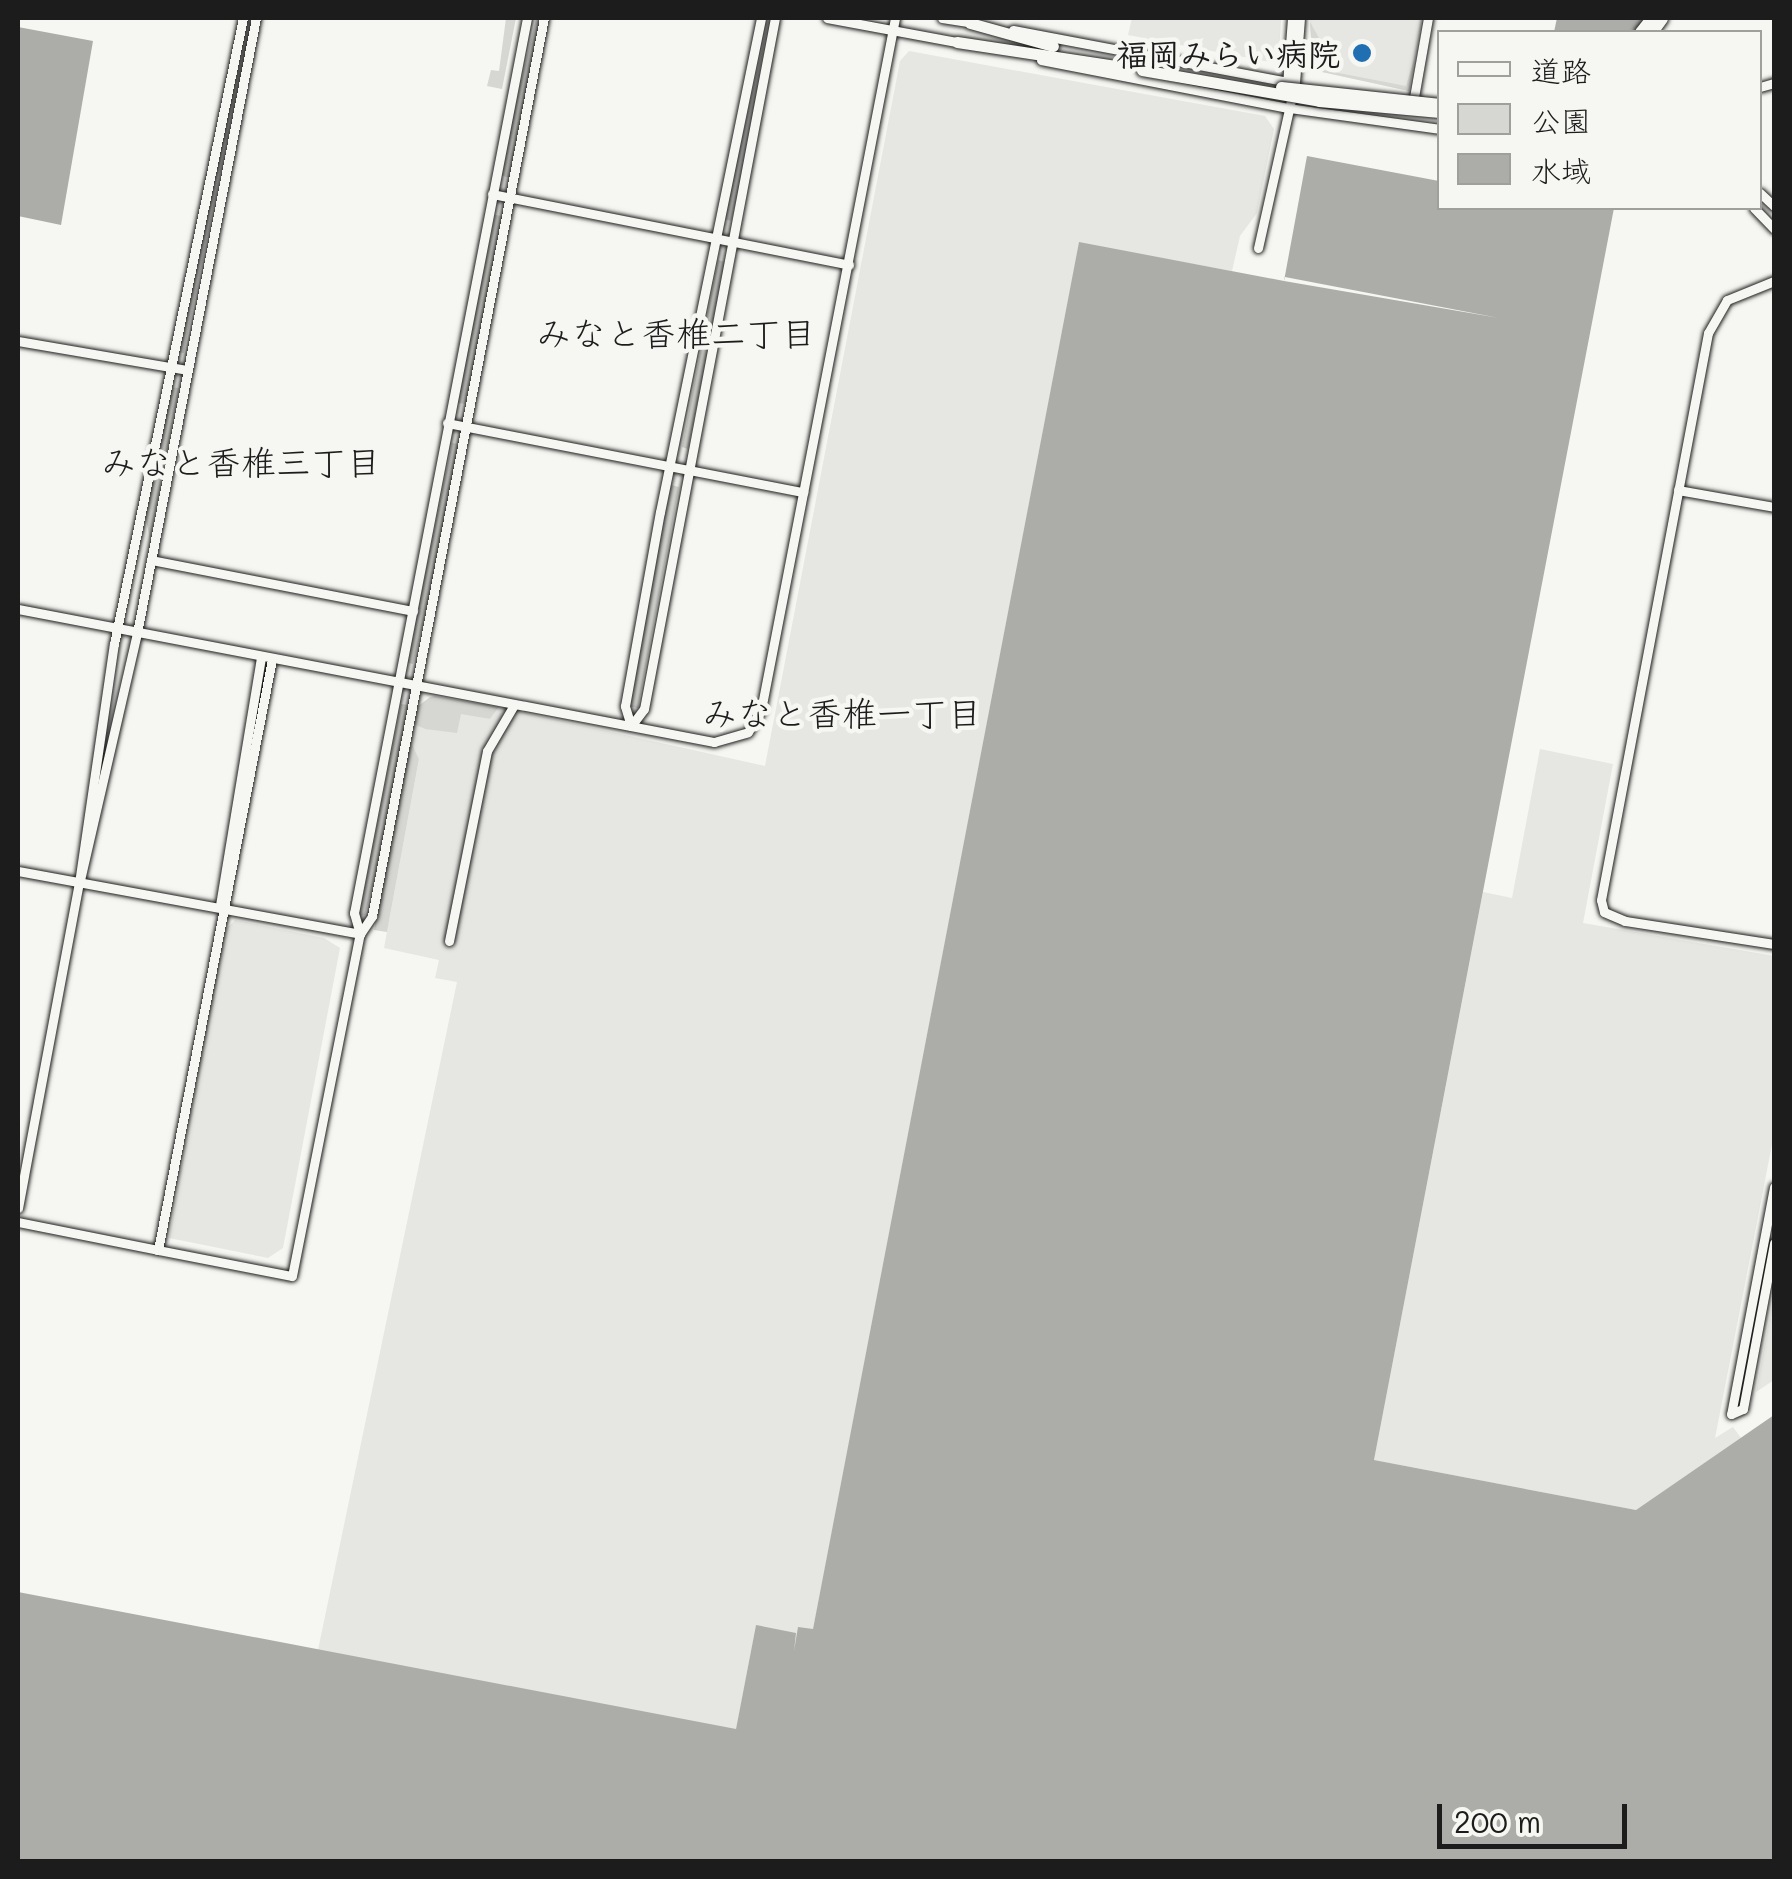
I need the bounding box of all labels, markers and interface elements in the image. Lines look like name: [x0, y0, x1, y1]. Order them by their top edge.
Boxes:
legend: [1437, 30, 1762, 210]
place label: 福岡みらい病院: [1116, 34, 1340, 72]
marker: 福岡みらい病院: [1349, 40, 1375, 66]
text: 道路: [1531, 50, 1591, 90]
text: 公園: [1531, 100, 1591, 140]
text: 水域: [1531, 150, 1591, 190]
district label: みなと香椎二丁目: [536, 311, 816, 353]
district label: みなと香椎三丁目: [101, 440, 381, 482]
district label: みなと香椎一丁目: [702, 691, 982, 733]
scale bar: [1442, 1784, 1632, 1846]
text: 200 m: [1454, 1801, 1541, 1841]

